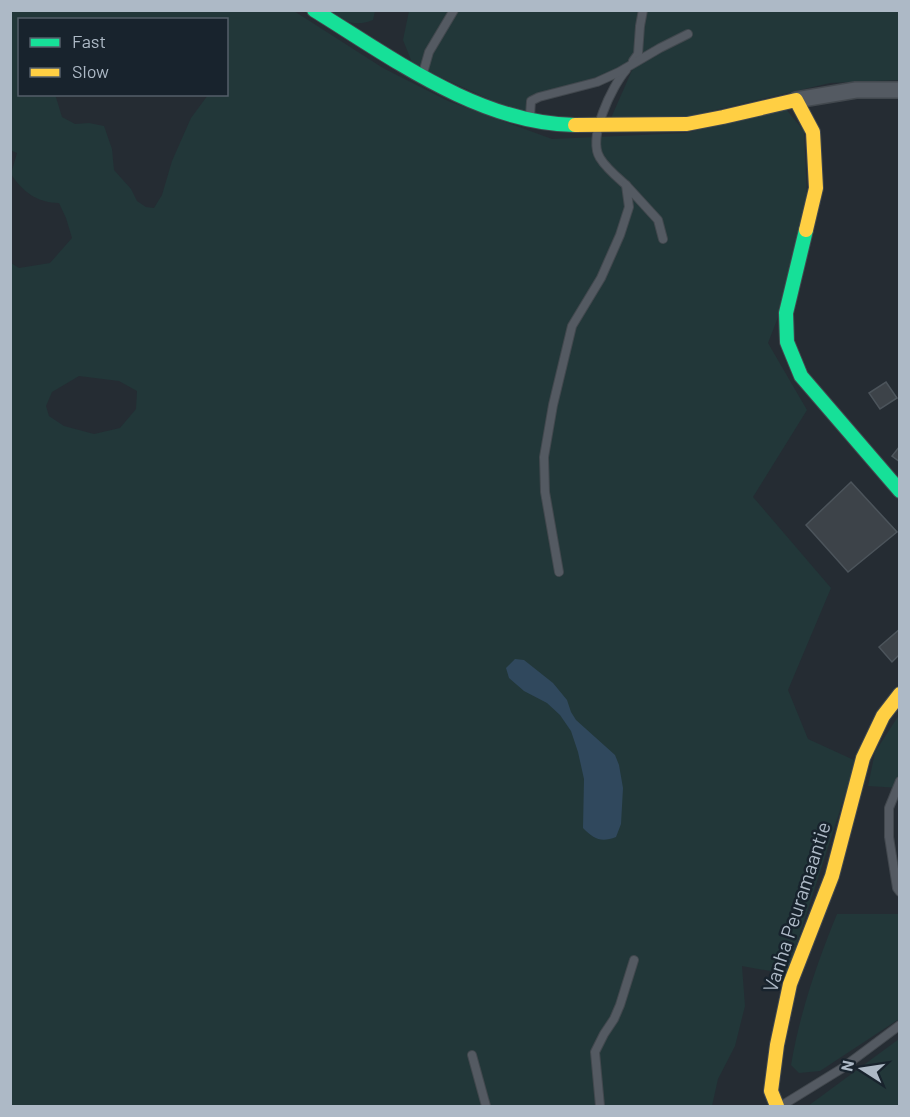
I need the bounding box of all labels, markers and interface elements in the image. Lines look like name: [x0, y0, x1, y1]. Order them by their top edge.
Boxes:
legend: [18, 18, 228, 96]
text: Fast: [72, 30, 106, 52]
text: Slow: [72, 60, 109, 82]
street label: Vanha Peuramaantie: [757, 818, 835, 995]
north arrow: [832, 1039, 892, 1099]
text: N: [836, 1059, 857, 1073]

